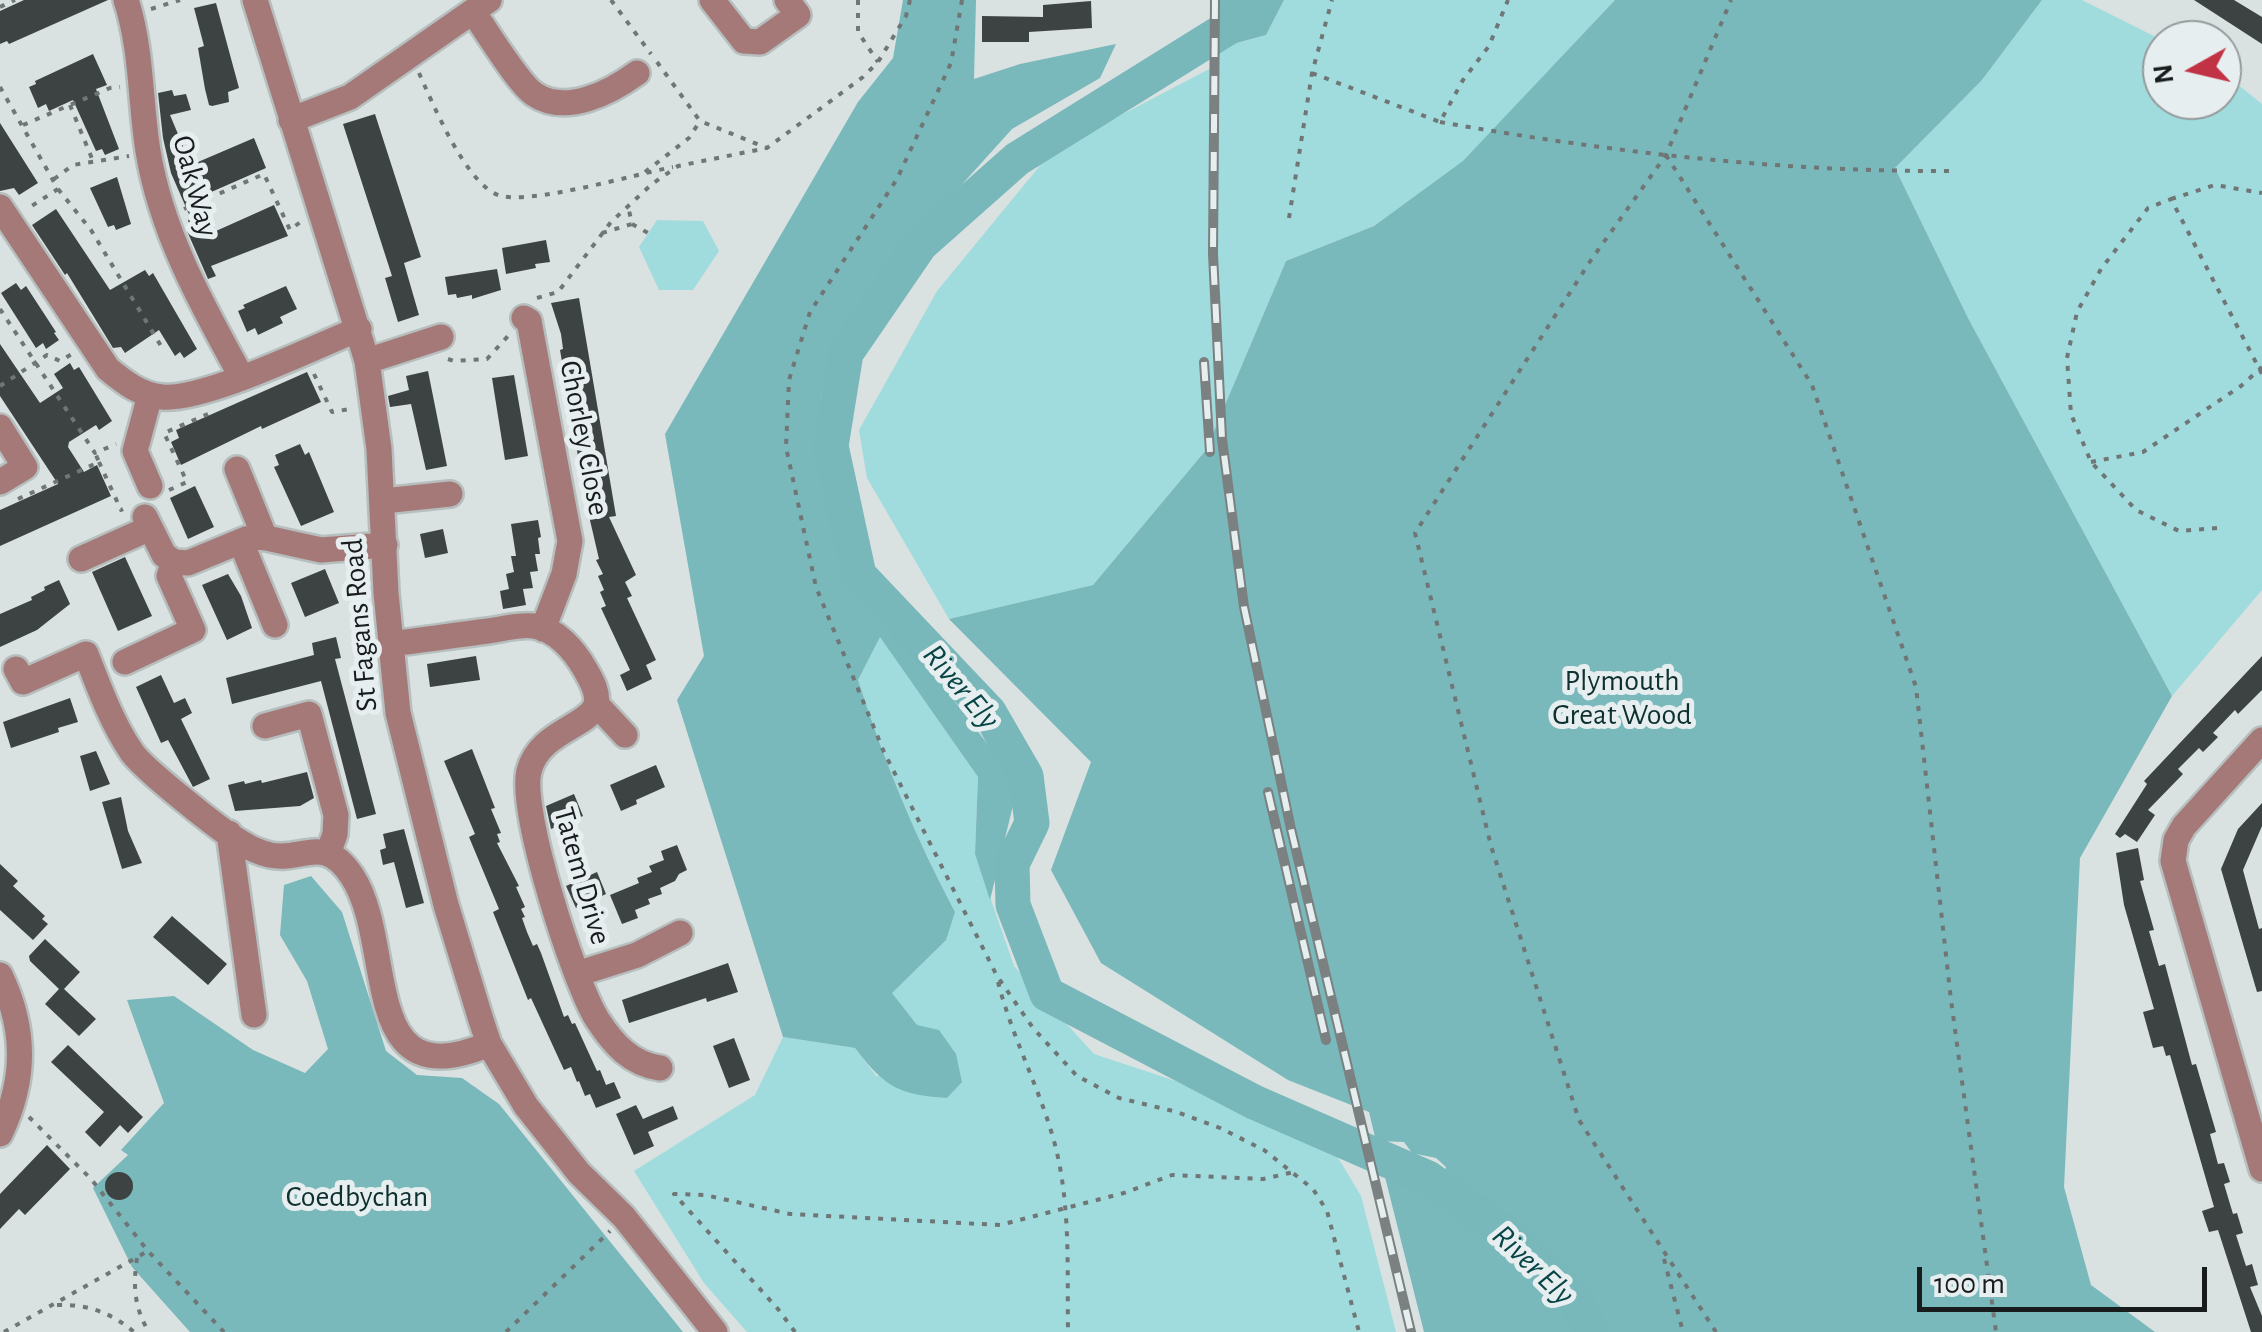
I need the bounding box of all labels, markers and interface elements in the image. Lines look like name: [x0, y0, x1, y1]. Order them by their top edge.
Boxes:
north arrow: [2142, 20, 2242, 120]
text: N: [2149, 62, 2179, 85]
street label: Oak Way: [164, 132, 226, 240]
street label: Chorley Close: [551, 357, 617, 519]
street label: St Fagans Road: [335, 537, 385, 713]
water label: River Ely: [914, 637, 1008, 737]
park label: Plymouth Great Wood: [1552, 663, 1692, 734]
street label: Tatem Drive: [545, 803, 619, 949]
park label: Coedbychan: [286, 1179, 428, 1215]
water label: River Ely: [1484, 1217, 1582, 1313]
scale bar: [1922, 1247, 2212, 1309]
text: 100 m: [1934, 1269, 2005, 1299]

